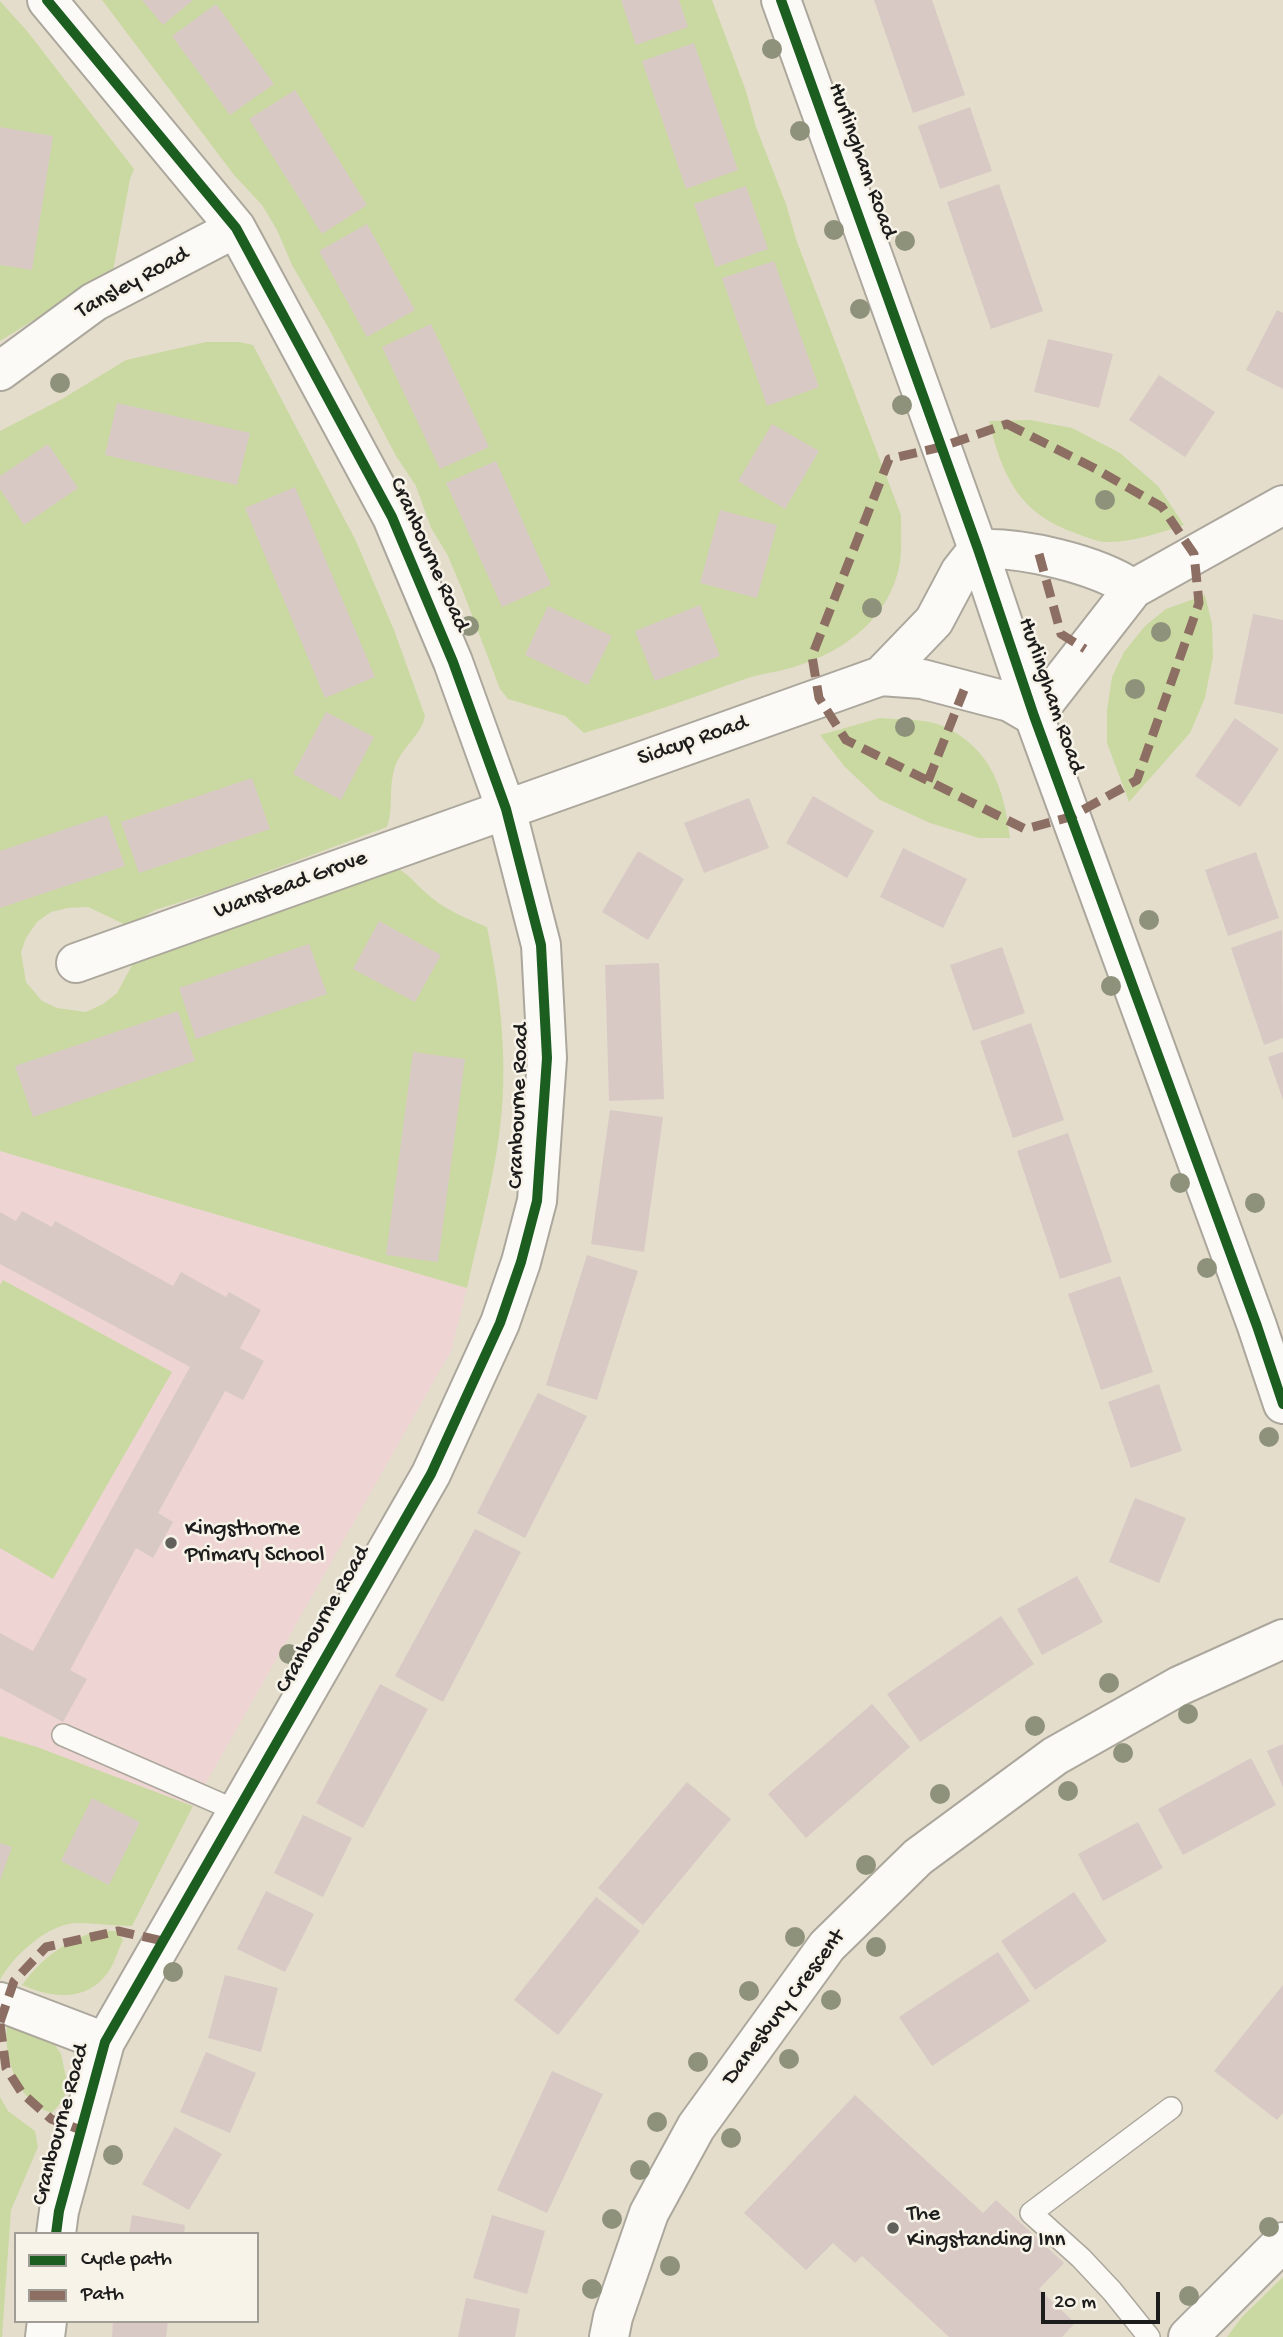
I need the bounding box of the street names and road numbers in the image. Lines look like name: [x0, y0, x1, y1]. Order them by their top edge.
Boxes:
street label: Hurlingham Road: [820, 80, 902, 242]
street label: Tansley Road: [72, 242, 194, 326]
street label: Cranbourne Road: [382, 474, 474, 636]
street label: Hurlingham Road: [1010, 614, 1090, 778]
street label: Sidcup Road: [634, 710, 752, 774]
street label: Wanstead Grove: [211, 845, 371, 927]
street label: Cranbourne Road: [503, 1023, 537, 1189]
street label: Cranbourne Road: [271, 1541, 377, 1699]
street label: Danesbury Crescent: [717, 1925, 853, 2091]
street label: Cranbourne Road: [27, 2041, 97, 2209]

